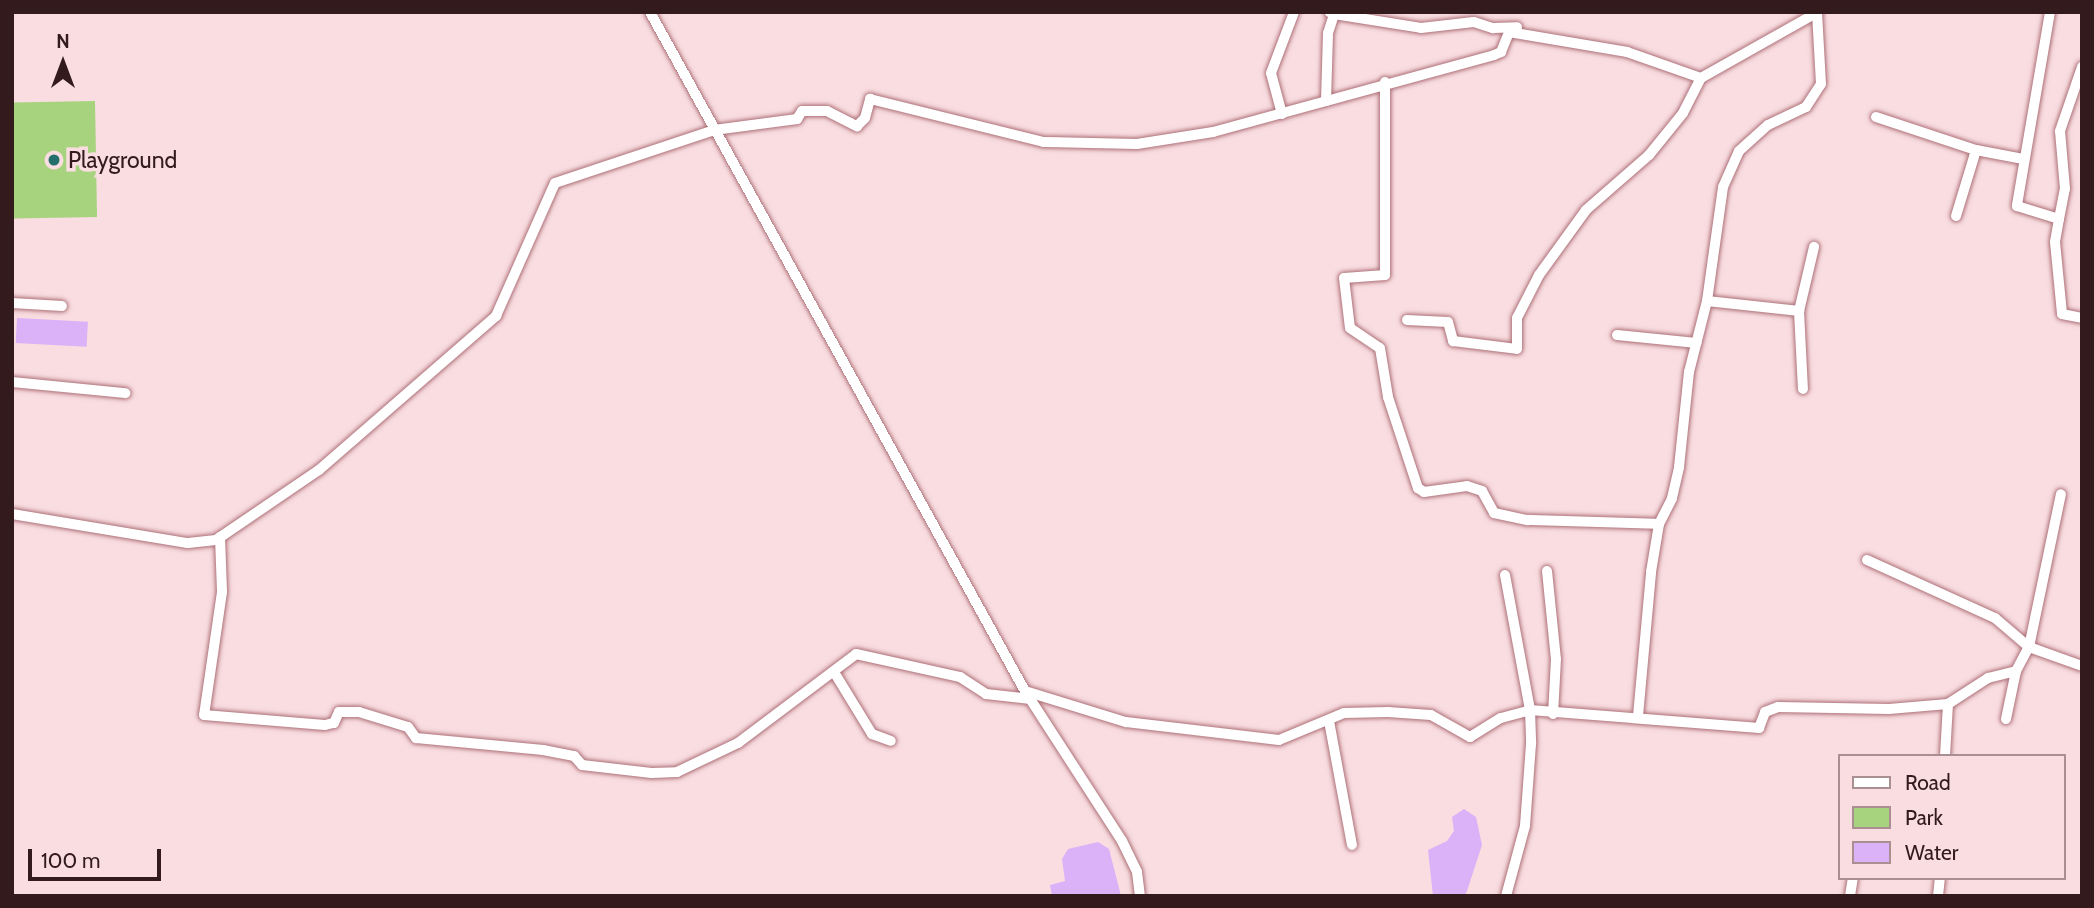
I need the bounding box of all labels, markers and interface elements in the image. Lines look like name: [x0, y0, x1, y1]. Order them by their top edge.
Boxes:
north arrow: [28, 28, 98, 98]
text: N: [56, 30, 70, 53]
place label: Playground: [68, 146, 177, 174]
marker: Playground: [46, 152, 62, 168]
legend: [1839, 754, 2066, 880]
text: Road: [1905, 770, 1951, 795]
text: Park: [1905, 805, 1943, 830]
scale bar: [32, 834, 164, 878]
text: Water: [1905, 840, 1958, 865]
text: 100 m: [41, 848, 100, 873]

